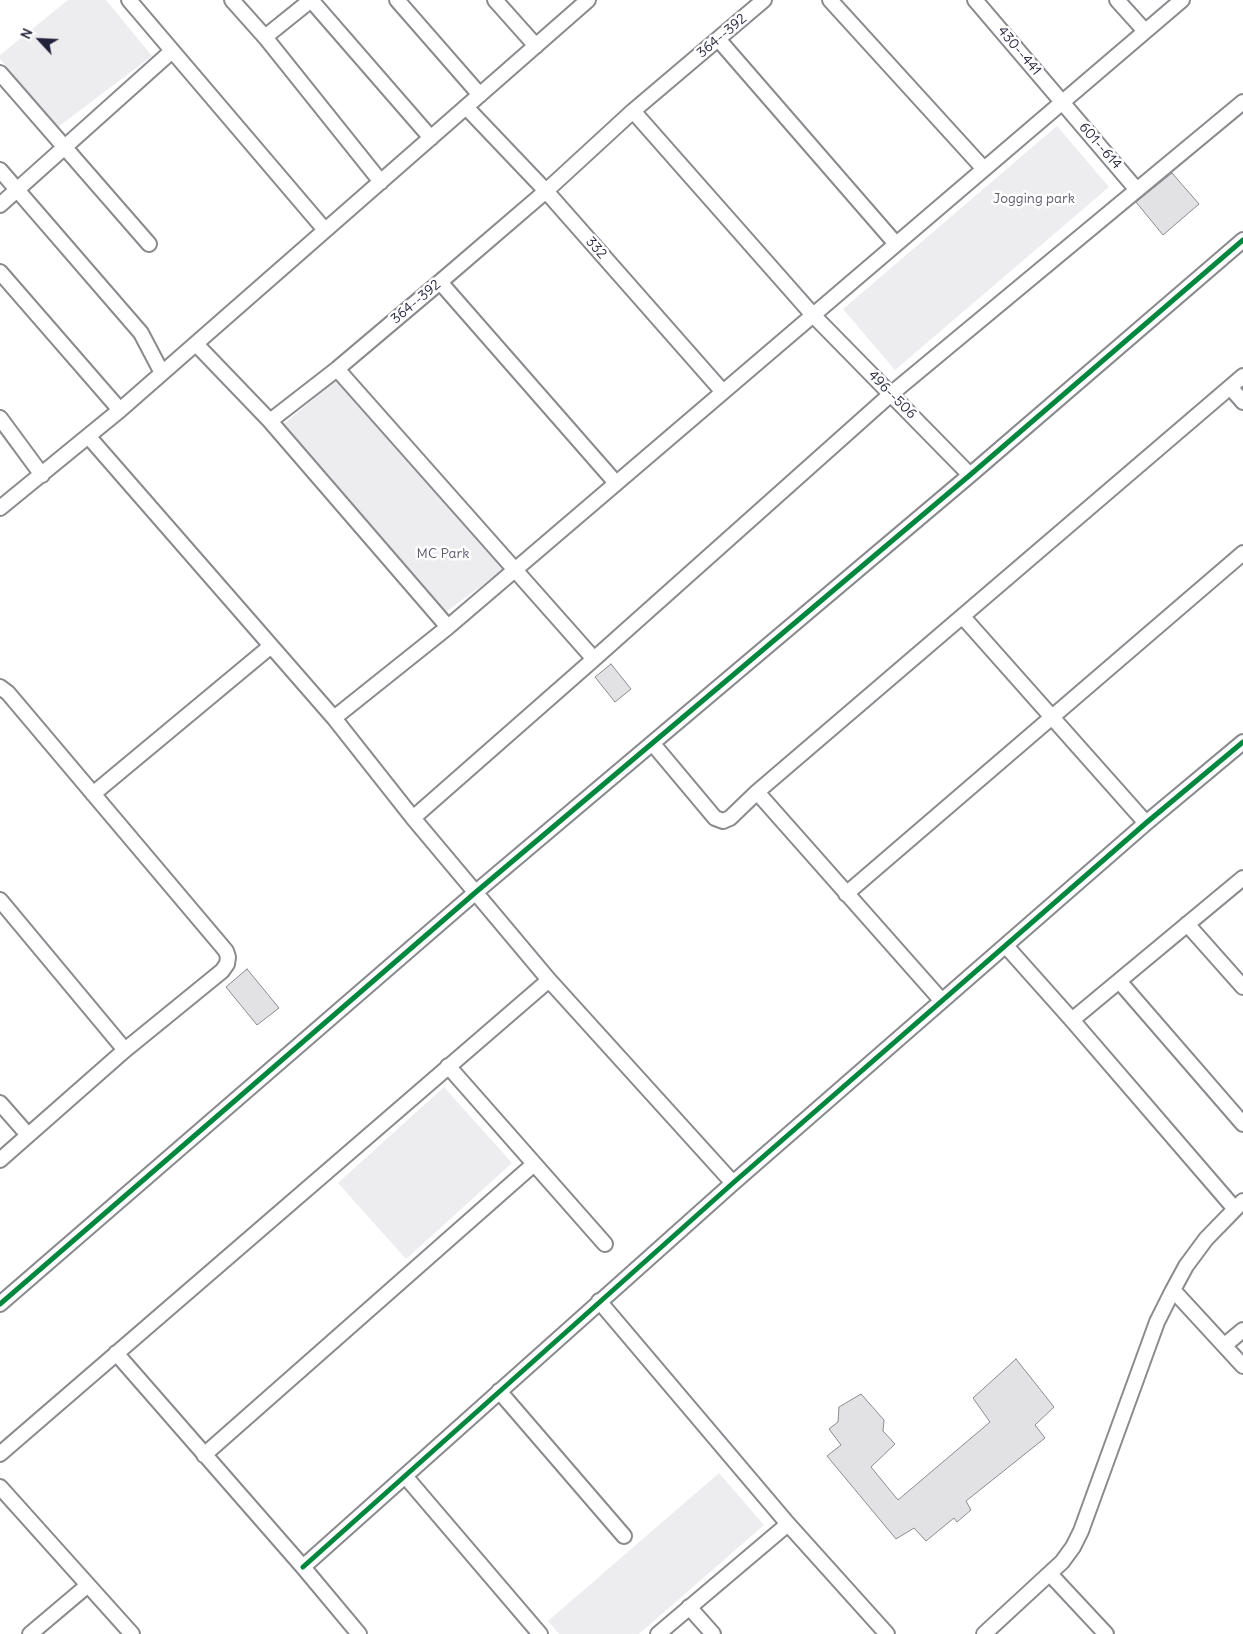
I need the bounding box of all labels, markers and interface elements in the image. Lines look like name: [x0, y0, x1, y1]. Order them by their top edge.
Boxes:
street label: 364--392: [694, 10, 750, 62]
north arrow: [15, 15, 65, 65]
street label: 430--441: [994, 23, 1044, 79]
text: N: [16, 25, 37, 42]
street label: 601--614: [1075, 119, 1125, 173]
park label: Jogging park: [993, 191, 1075, 207]
street label: 332: [582, 234, 610, 262]
street label: 364--392: [388, 276, 444, 328]
street label: 496--506: [864, 367, 920, 423]
park label: MC Park: [417, 546, 469, 562]

